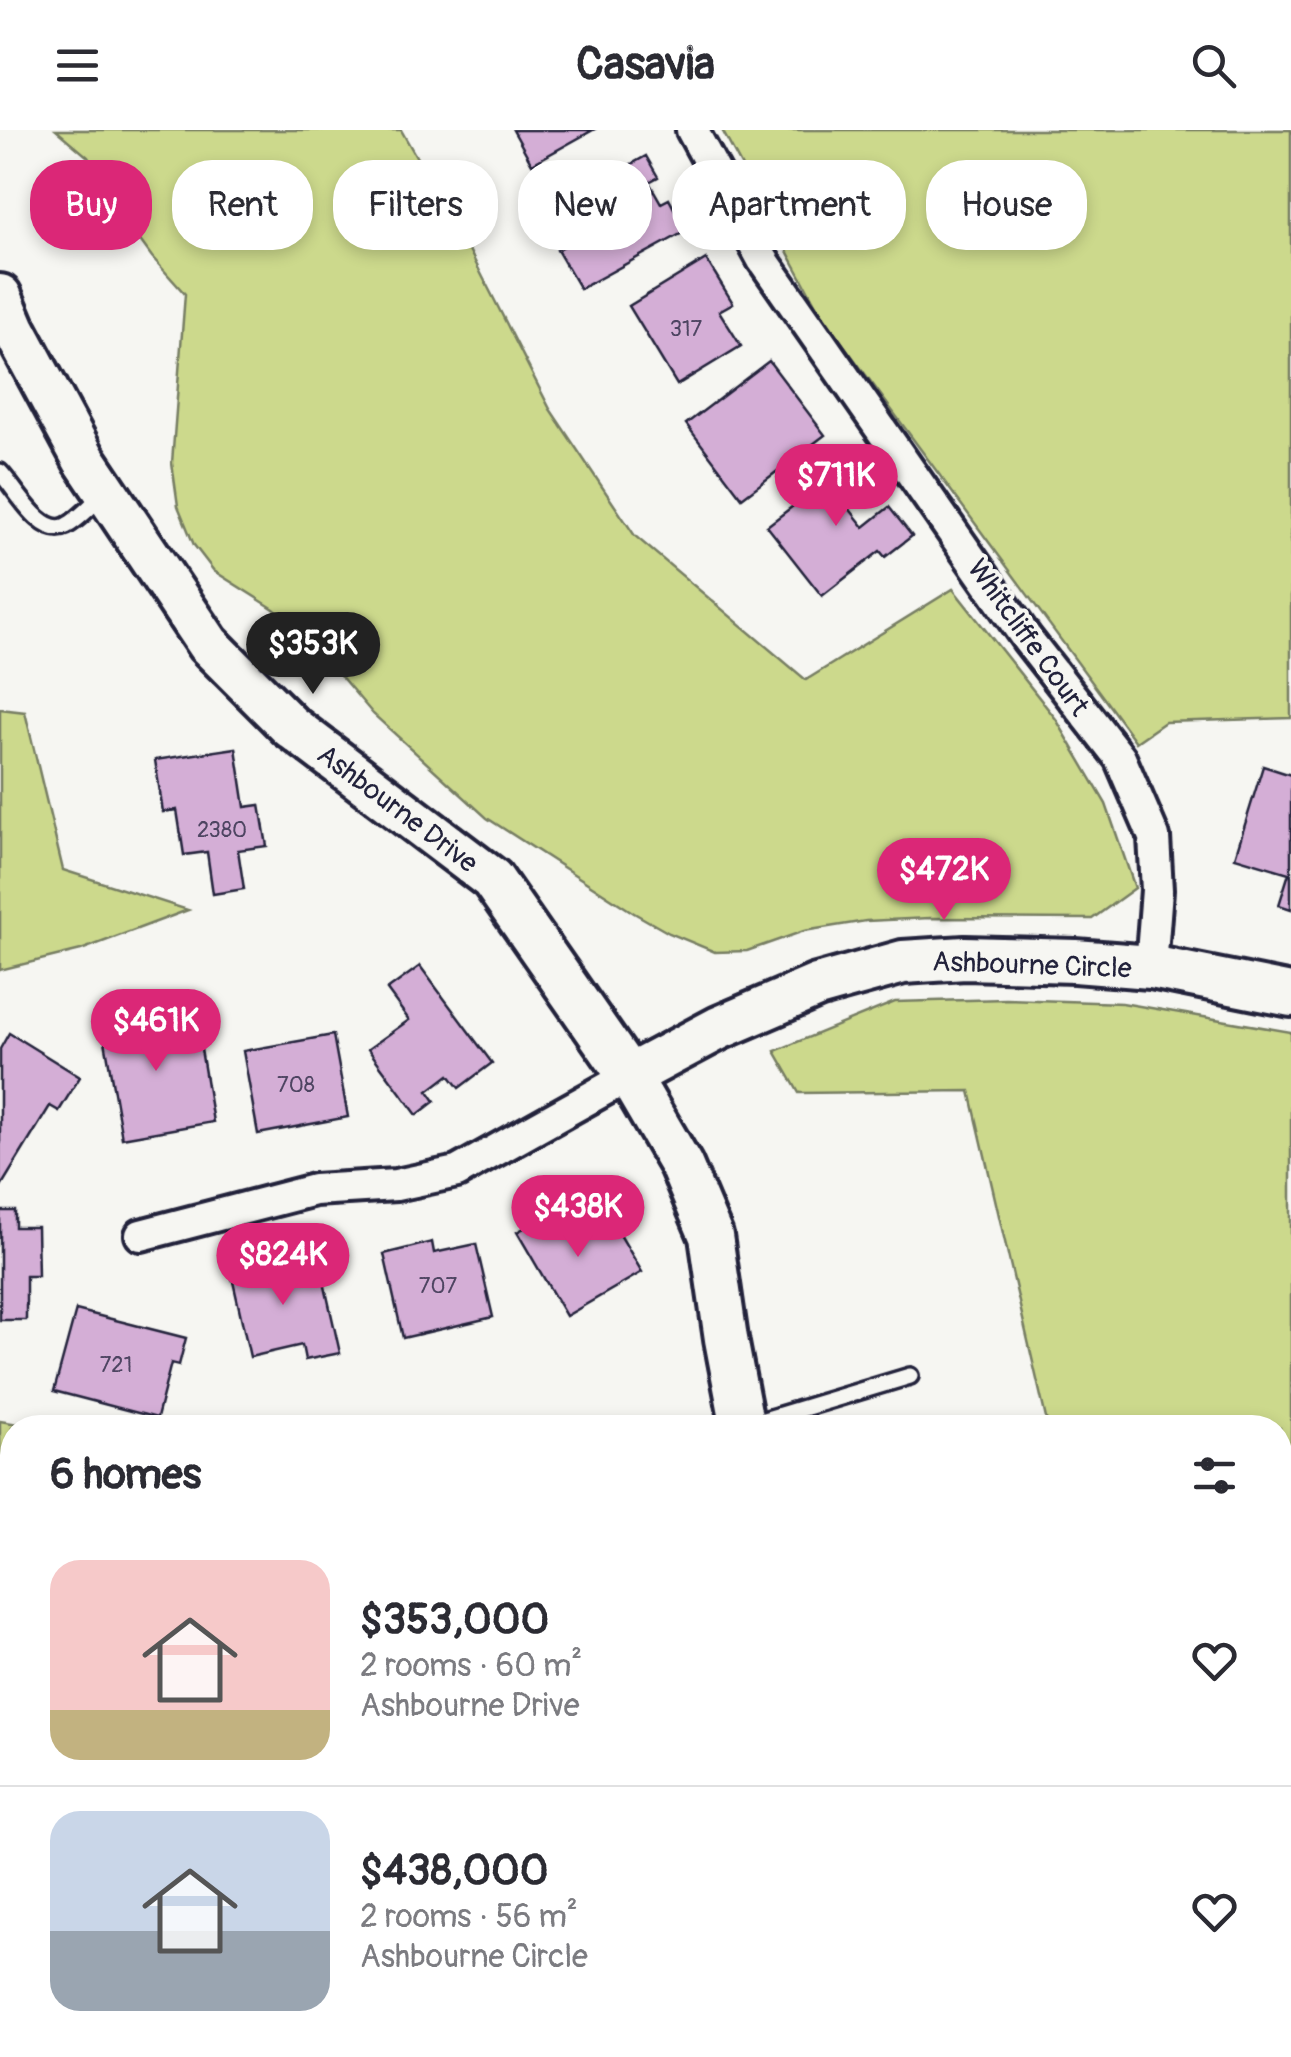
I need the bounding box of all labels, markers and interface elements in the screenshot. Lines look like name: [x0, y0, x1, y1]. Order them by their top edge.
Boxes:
text: Casavia: [576, 37, 715, 93]
icon: menu: [50, 38, 105, 93]
icon: search: [1186, 38, 1241, 93]
chip: Buy: [30, 160, 152, 250]
chip: Rent: [172, 160, 313, 250]
chip: Filters: [333, 160, 498, 250]
chip: New: [518, 160, 652, 250]
chip: Apartment: [672, 160, 906, 250]
chip: House: [926, 160, 1087, 250]
house number: 317: [670, 315, 703, 343]
pin: $711K: [766, 444, 906, 529]
text: $711K: [797, 456, 875, 496]
street label: Whitcliffe Court: [959, 553, 1097, 724]
pin: $353K: [243, 612, 383, 697]
text: $353K: [268, 624, 358, 664]
street label: Ashbourne Drive: [310, 737, 485, 881]
house number: 2380: [197, 816, 247, 844]
pin: $472K: [874, 838, 1014, 923]
text: $472K: [899, 850, 989, 890]
street label: Ashbourne Circle: [932, 945, 1132, 986]
pin: $461K: [86, 989, 226, 1074]
text: $461K: [113, 1001, 199, 1041]
house number: 708: [277, 1071, 315, 1099]
pin: $438K: [508, 1175, 648, 1260]
text: $438K: [533, 1187, 623, 1227]
pin: $824K: [213, 1223, 353, 1308]
text: $824K: [238, 1235, 328, 1275]
house number: 707: [419, 1272, 458, 1300]
house number: 721: [100, 1351, 132, 1379]
icon: filters: [1187, 1448, 1242, 1503]
text: 6 homes: [50, 1449, 201, 1501]
text: $353,000: [360, 1594, 549, 1646]
icon: home: [130, 1600, 250, 1720]
icon: heart: [1187, 1633, 1242, 1688]
text: 2 rooms · 60 m²: [360, 1646, 582, 1686]
text: Ashbourne Drive: [360, 1686, 580, 1726]
text: $438,000: [360, 1845, 548, 1897]
icon: home: [130, 1851, 250, 1971]
icon: heart: [1187, 1884, 1242, 1939]
text: 2 rooms · 56 m²: [360, 1897, 578, 1937]
text: Ashbourne Circle: [360, 1937, 588, 1977]

